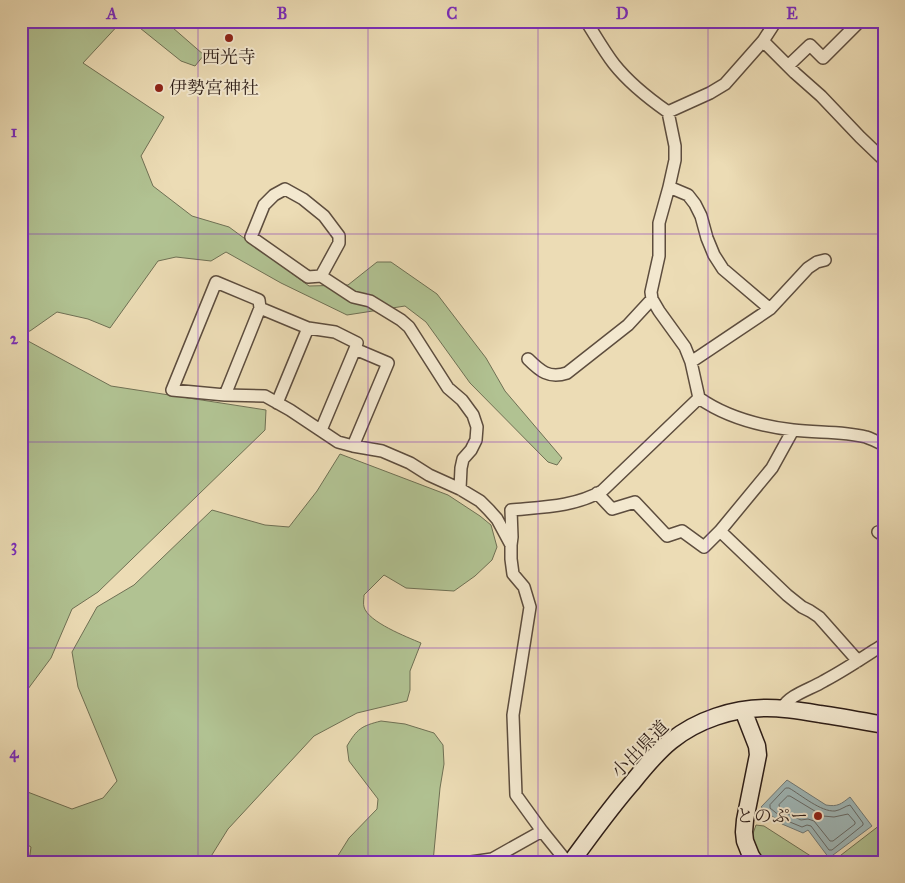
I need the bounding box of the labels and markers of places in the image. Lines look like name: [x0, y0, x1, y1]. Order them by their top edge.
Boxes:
marker: 西光寺: [223, 32, 235, 44]
place label: 西光寺: [202, 46, 256, 68]
place label: 伊勢宮神社: [169, 77, 259, 99]
marker: 伊勢宮神社: [153, 82, 165, 94]
place label: とのぷー: [736, 805, 808, 827]
marker: とのぷー: [812, 810, 824, 822]

